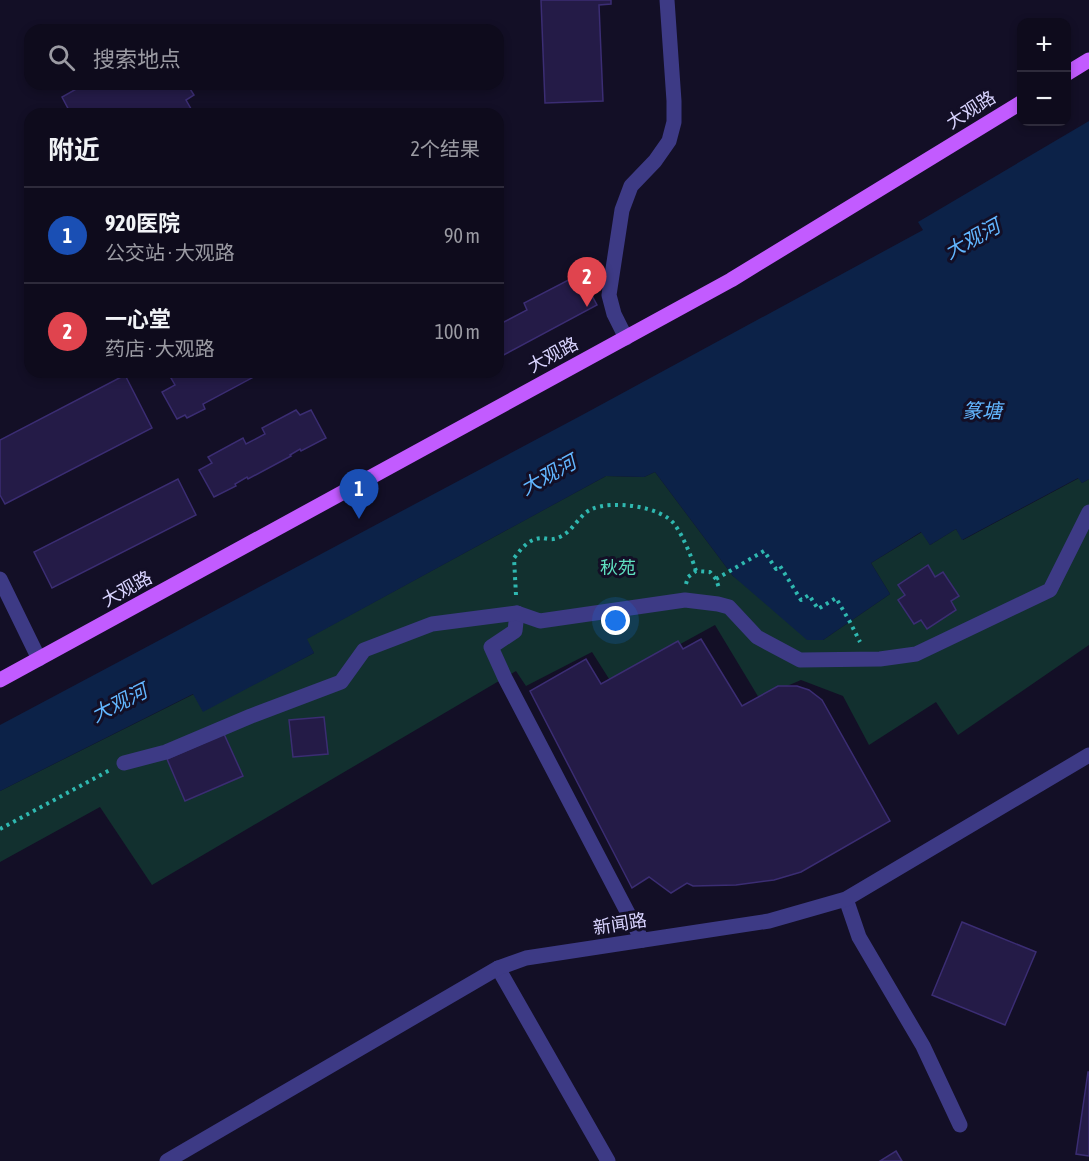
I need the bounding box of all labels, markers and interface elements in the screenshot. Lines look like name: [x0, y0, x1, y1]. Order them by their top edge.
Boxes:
map controls: [1017, 18, 1071, 126]
button: +: [1017, 18, 1071, 72]
search box: [24, 24, 504, 90]
icon: search: [45, 41, 78, 74]
text: 搜索地点: [93, 46, 181, 72]
button: −: [1017, 72, 1071, 126]
street label: 大观路: [942, 86, 999, 133]
text: 附近: [48, 135, 100, 165]
text: 2个结果: [411, 137, 480, 160]
text: 920医院: [105, 210, 180, 236]
water label: 大观河: [940, 212, 1007, 263]
text: 1: [63, 224, 72, 247]
text: 90 m: [444, 224, 480, 247]
text: 公交站 · 大观路: [105, 241, 235, 264]
pin: 2: [568, 258, 606, 307]
text: 一心堂: [105, 306, 171, 332]
text: 2: [63, 320, 72, 343]
text: 100 m: [435, 320, 480, 343]
street label: 大观路: [524, 333, 582, 377]
text: 药店 · 大观路: [105, 337, 215, 360]
water label: 篆塘: [962, 399, 1005, 422]
water label: 大观河: [516, 448, 583, 499]
pin: 1: [340, 470, 378, 519]
park label: 秋苑: [600, 557, 636, 578]
street label: 大观路: [98, 566, 155, 611]
your location: [601, 606, 630, 635]
water label: 大观河: [87, 677, 154, 726]
street label: 新闻路: [592, 909, 648, 938]

